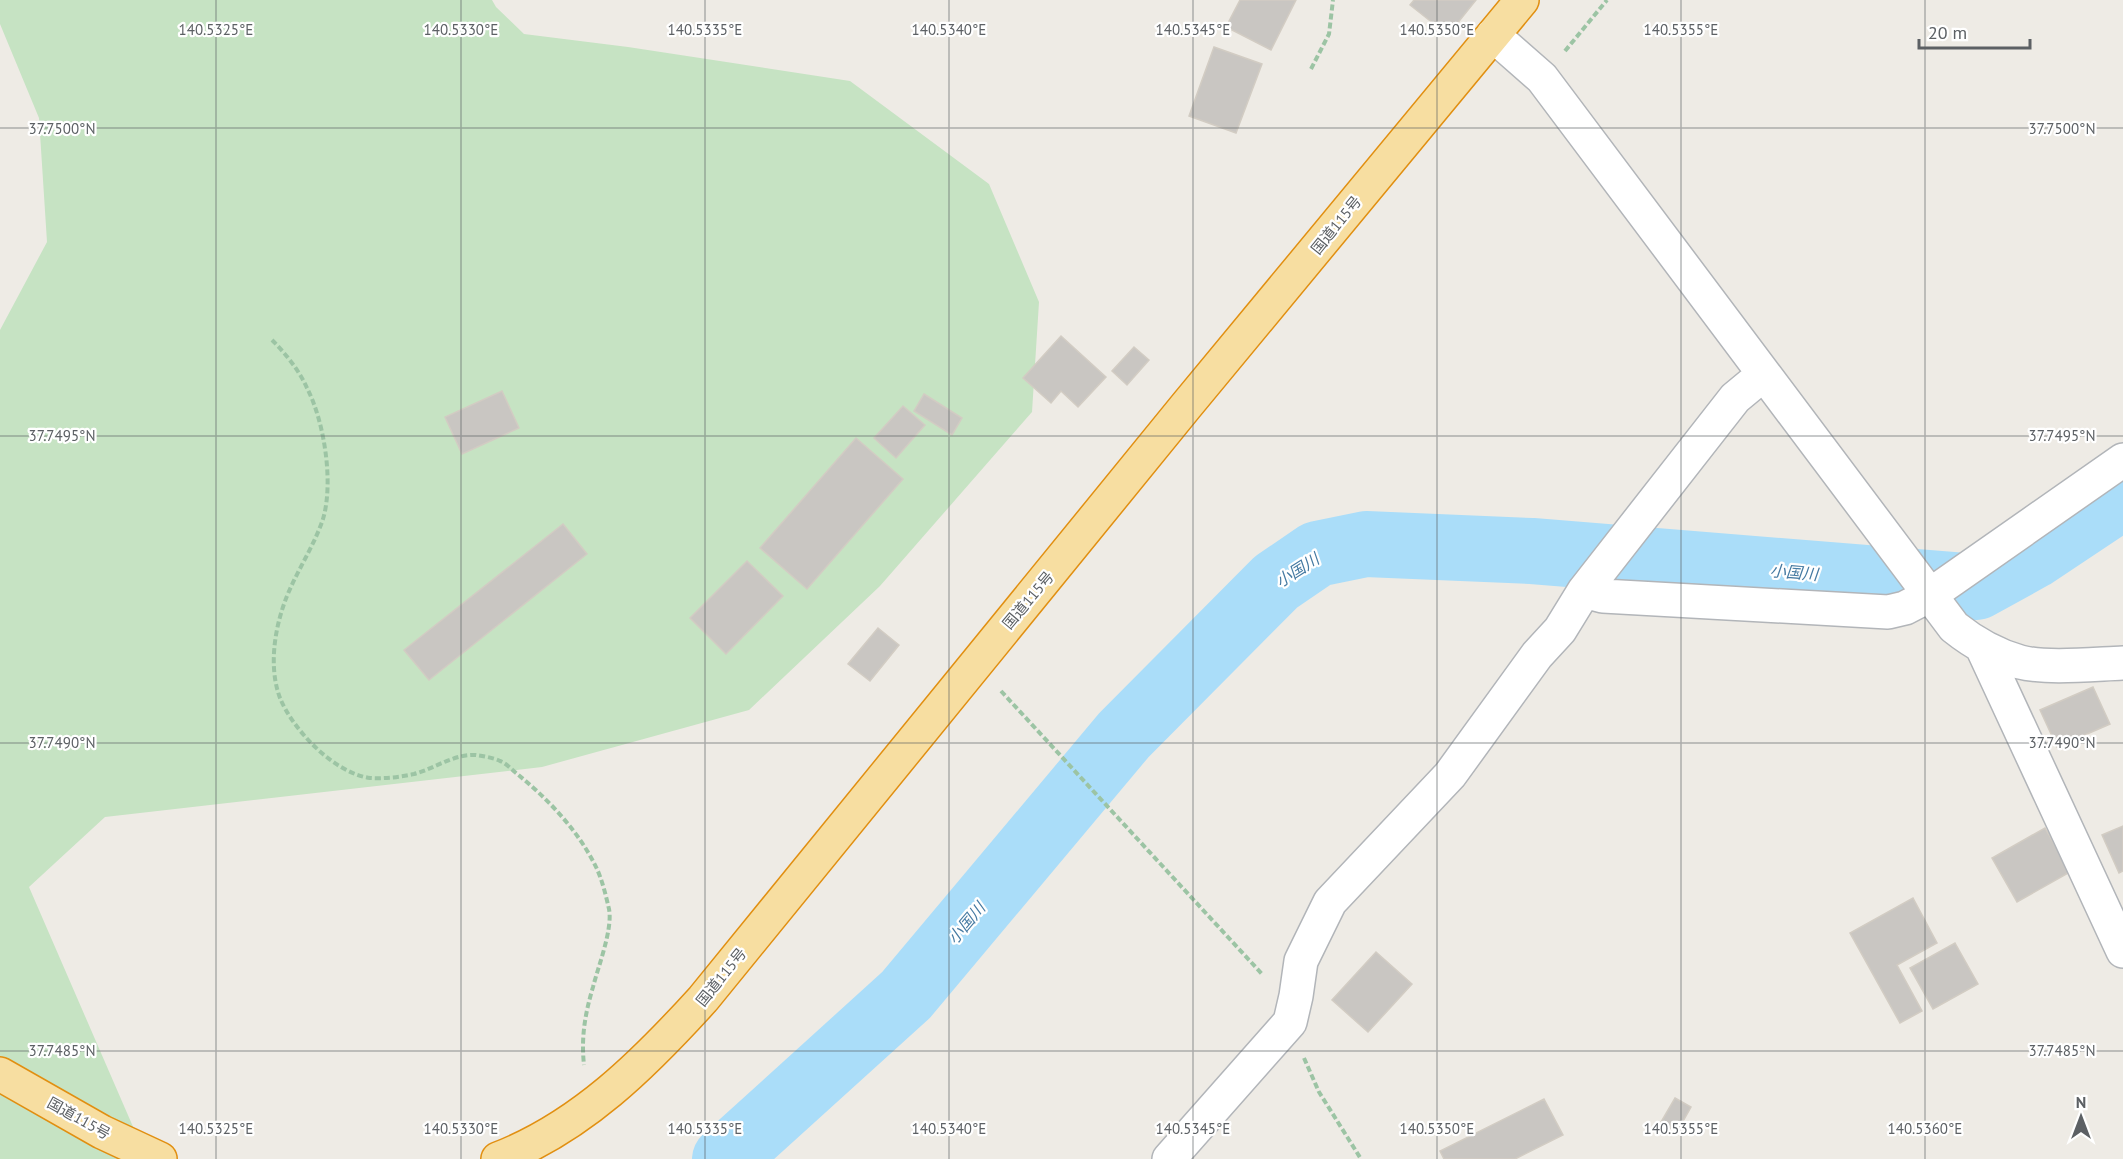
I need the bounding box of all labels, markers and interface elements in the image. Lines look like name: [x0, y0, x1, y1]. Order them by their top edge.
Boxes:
scale bar: [1919, 12, 2030, 50]
text: 140.5325°E: [179, 20, 253, 39]
text: 140.5330°E: [424, 20, 498, 39]
text: 140.5335°E: [668, 20, 742, 39]
text: 140.5340°E: [912, 20, 986, 39]
text: 140.5345°E: [1156, 20, 1230, 39]
text: 140.5350°E: [1400, 20, 1474, 39]
text: 140.5355°E: [1644, 20, 1718, 39]
text: 20 m: [1928, 21, 1967, 44]
text: 37.7500°N: [28, 119, 96, 138]
text: 37.7500°N: [2028, 119, 2096, 138]
street label: 国道115号: [1307, 192, 1365, 258]
text: 37.7495°N: [28, 426, 96, 445]
text: 37.7495°N: [2028, 426, 2096, 445]
water label: 小国川: [1271, 547, 1324, 591]
water label: 小国川: [1769, 560, 1821, 584]
street label: 国道115号: [998, 567, 1058, 633]
text: 37.7490°N: [28, 733, 96, 752]
text: 37.7490°N: [2028, 733, 2096, 752]
water label: 小国川: [943, 897, 990, 948]
street label: 国道115号: [692, 944, 750, 1010]
text: 37.7485°N: [28, 1041, 96, 1060]
text: 37.7485°N: [2028, 1041, 2096, 1060]
north arrow: [2051, 1087, 2111, 1147]
text: N: [2076, 1092, 2086, 1112]
street label: 国道115号: [44, 1093, 114, 1143]
text: 140.5325°E: [179, 1119, 253, 1138]
text: 140.5330°E: [424, 1119, 498, 1138]
text: 140.5335°E: [668, 1119, 742, 1138]
text: 140.5340°E: [912, 1119, 986, 1138]
text: 140.5345°E: [1156, 1119, 1230, 1138]
text: 140.5350°E: [1400, 1119, 1474, 1138]
text: 140.5355°E: [1644, 1119, 1718, 1138]
text: 140.5360°E: [1888, 1119, 1962, 1138]

